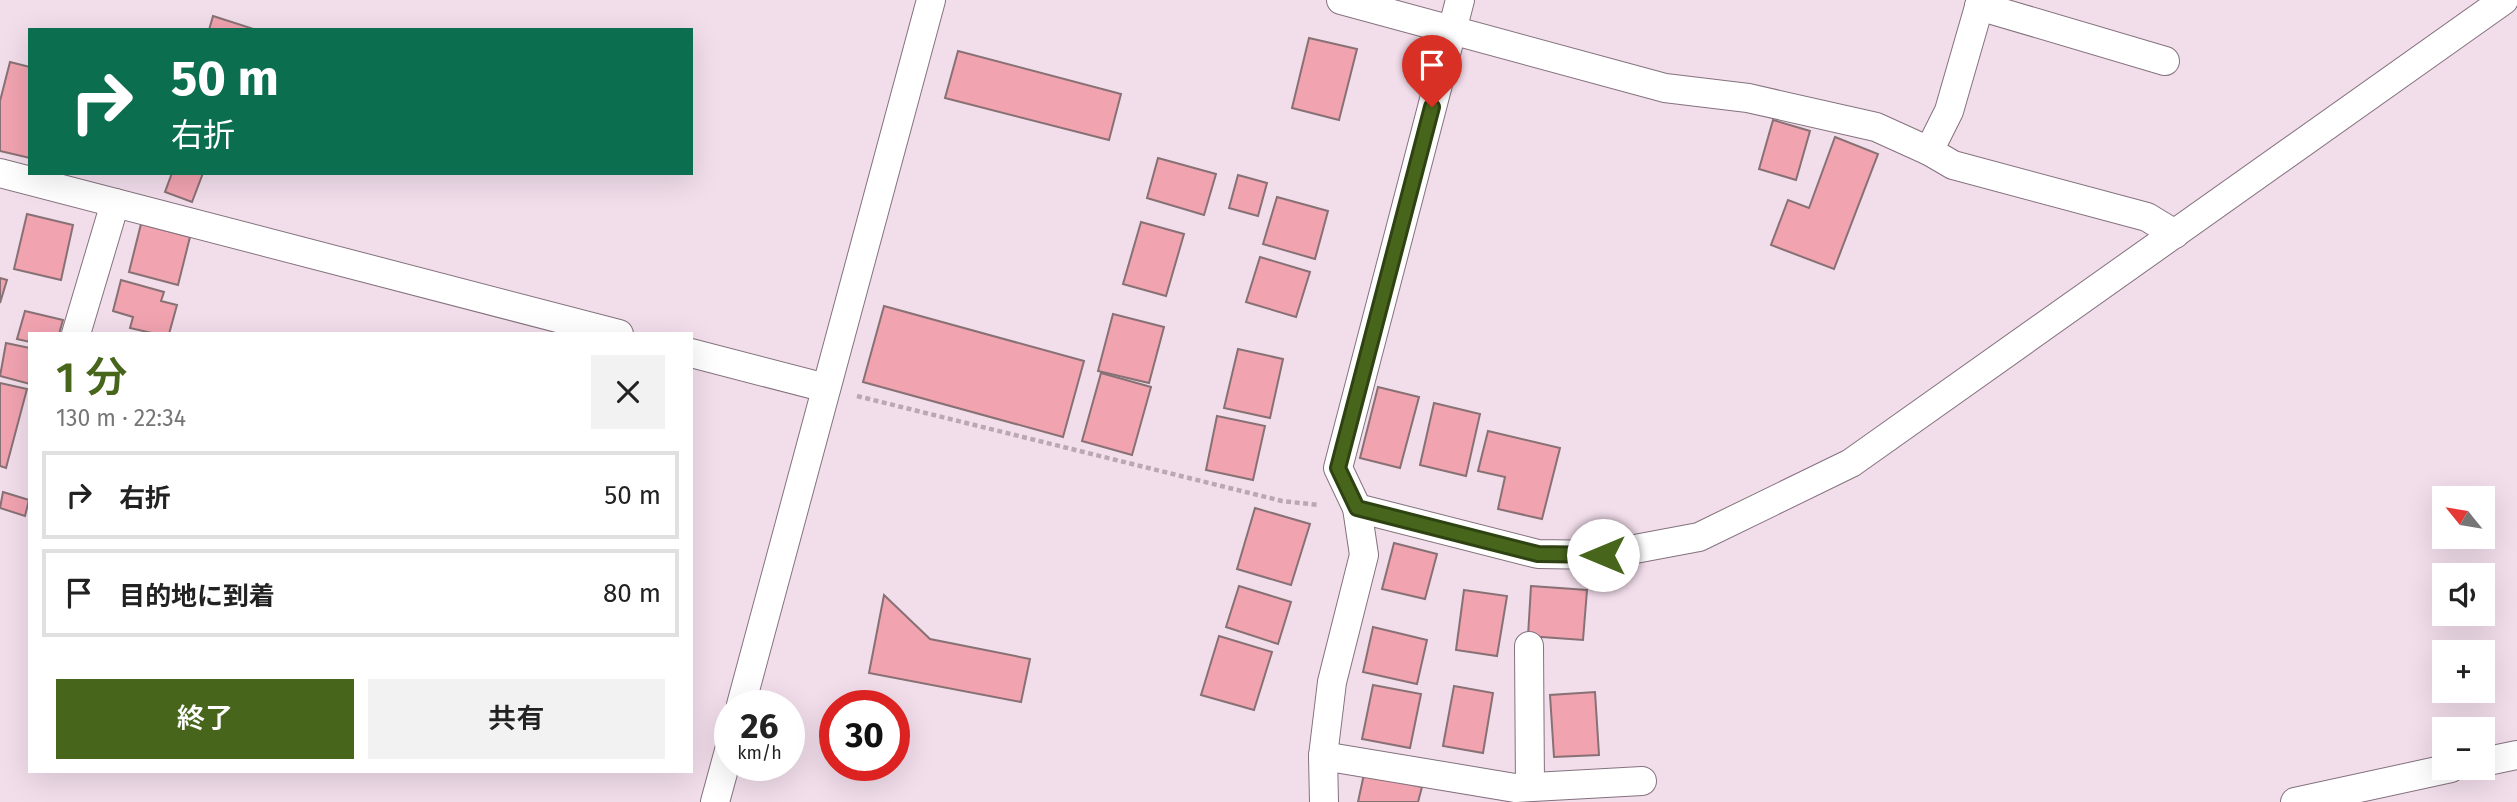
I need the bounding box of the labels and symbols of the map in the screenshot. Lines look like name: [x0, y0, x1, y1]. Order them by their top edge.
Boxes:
pin: [1402, 35, 1462, 107]
north arrow: [2432, 486, 2496, 550]
position arrow: [1566, 518, 1640, 592]
speed limit sign: 30: [819, 690, 910, 781]

